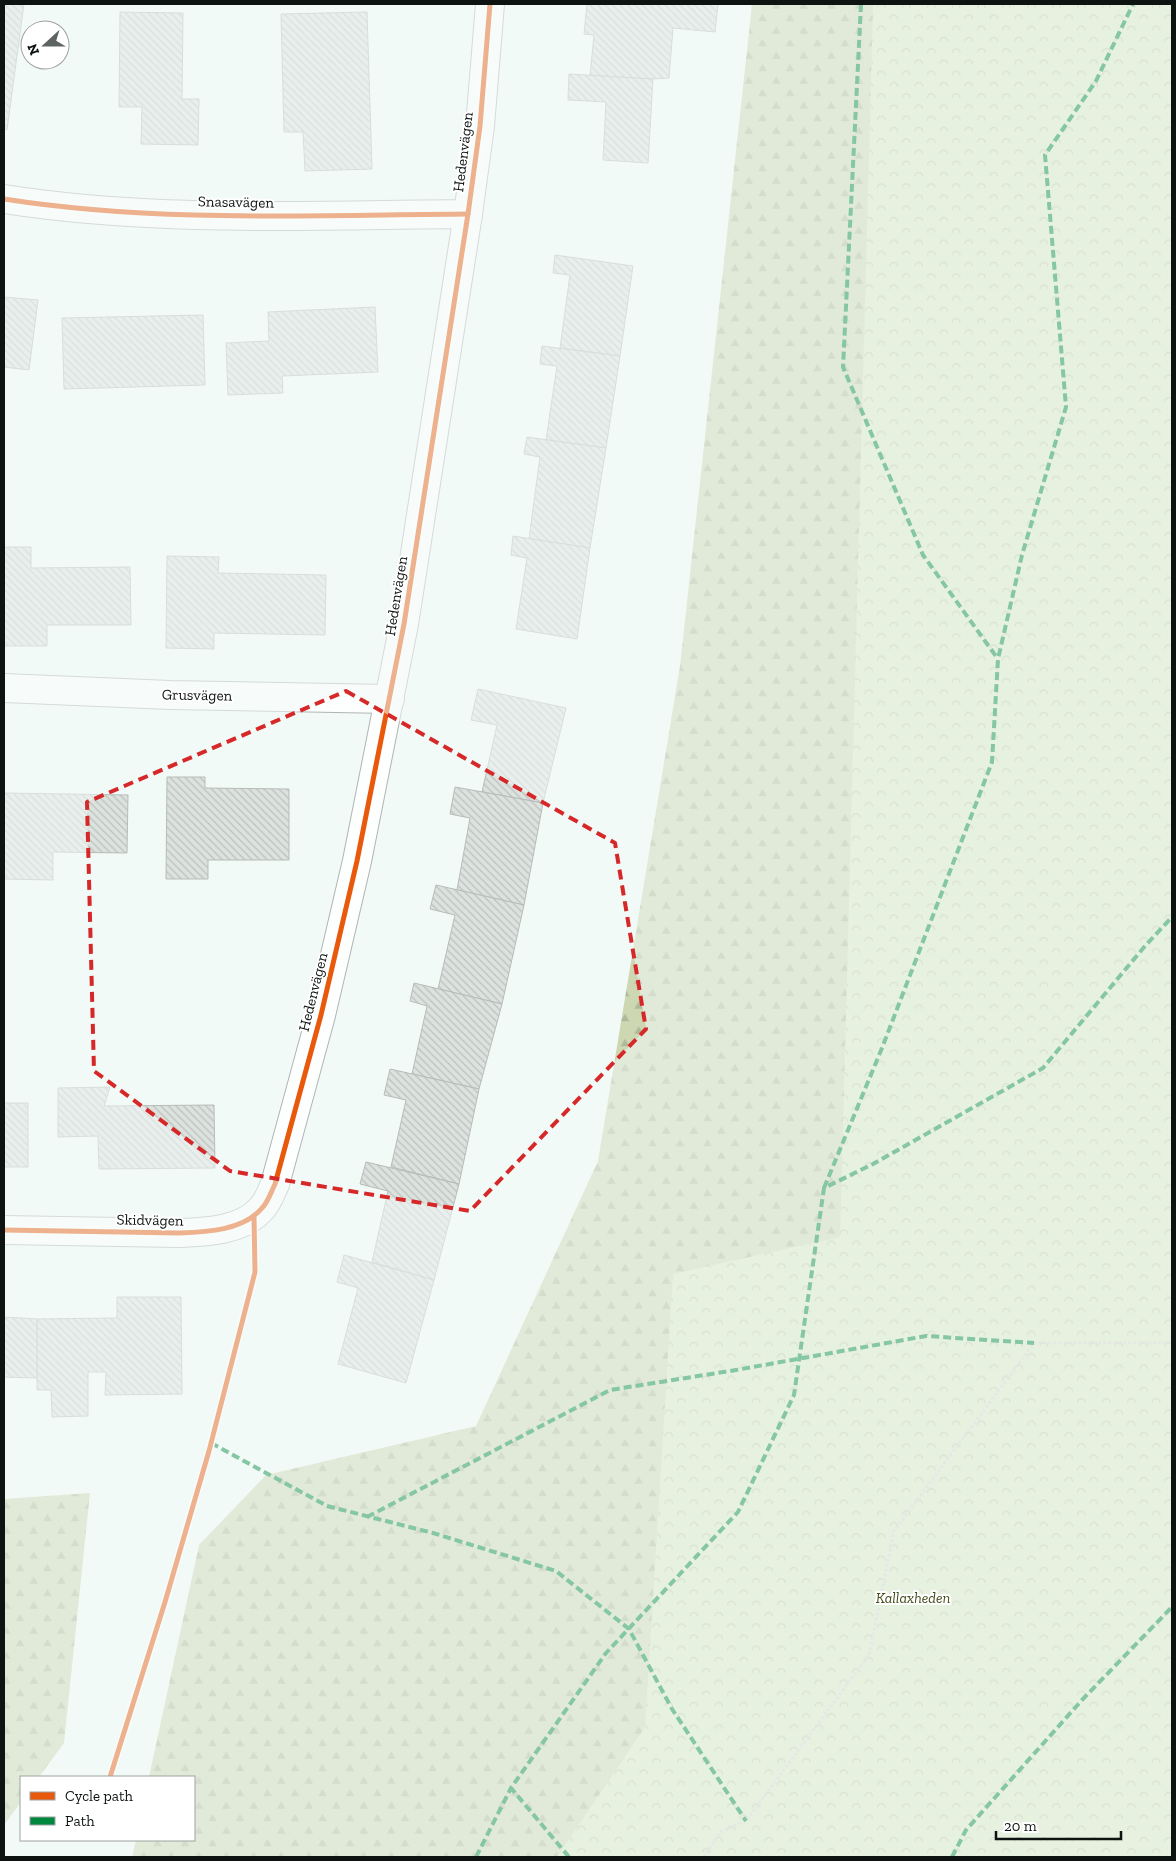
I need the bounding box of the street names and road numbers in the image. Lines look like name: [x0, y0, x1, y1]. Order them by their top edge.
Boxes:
street label: Hedenvägen: [449, 111, 477, 193]
street label: Snasavägen: [198, 192, 275, 212]
street label: Hedenvägen: [381, 555, 411, 637]
street label: Grusvägen: [162, 685, 233, 705]
street label: Hedenvägen: [295, 950, 332, 1033]
street label: Skidvägen: [116, 1210, 184, 1230]

